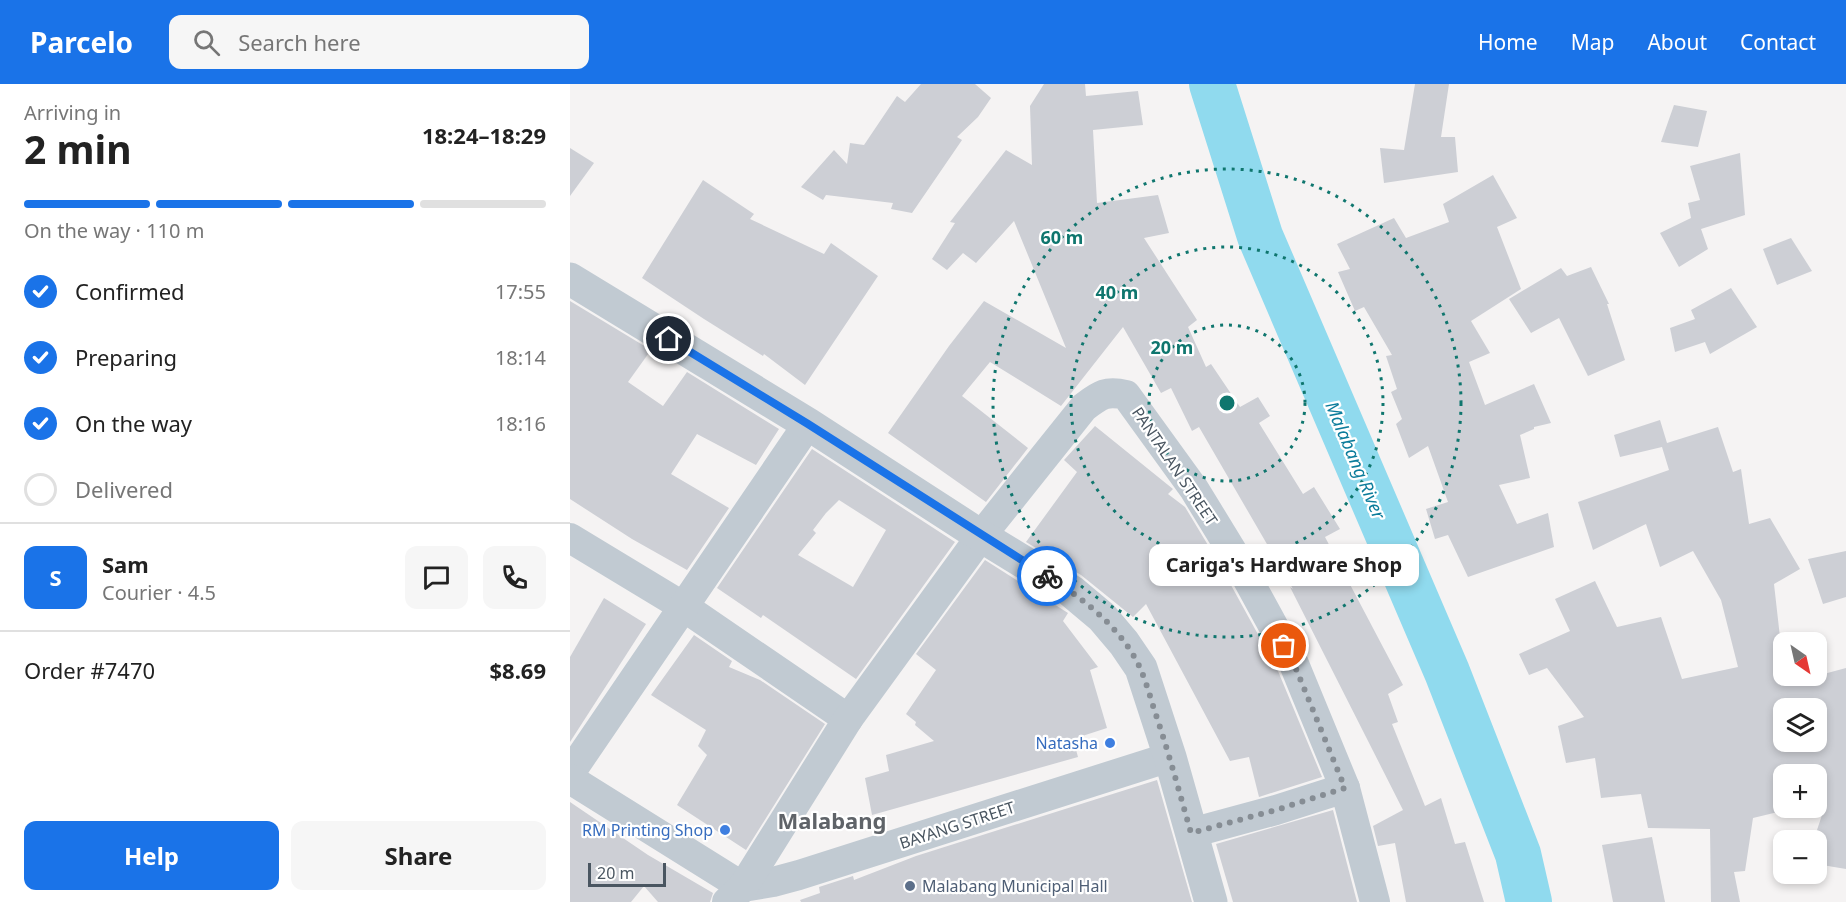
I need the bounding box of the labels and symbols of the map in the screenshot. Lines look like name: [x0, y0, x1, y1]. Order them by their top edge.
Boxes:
text: 60 m: [1041, 225, 1083, 249]
text: 40 m: [1096, 280, 1138, 304]
pin: [643, 313, 694, 364]
text: 20 m: [1151, 335, 1193, 359]
centre of rings: [1217, 393, 1237, 413]
water label: Malabang River: [1320, 397, 1392, 523]
street label: PANTALAN STREET: [1127, 402, 1223, 530]
callout: Cariga's Hardware Shop: [1149, 544, 1419, 586]
courier: [1017, 546, 1077, 606]
pin: [1258, 620, 1309, 671]
north arrow: [1773, 632, 1827, 686]
place label: Natasha: [1036, 732, 1098, 754]
marker: Natasha: [1103, 736, 1117, 750]
street label: BAYANG STREET: [896, 796, 1018, 854]
district label: Malabang: [778, 805, 886, 835]
place label: RM Printing Shop: [582, 819, 713, 841]
marker: RM Printing Shop: [718, 823, 732, 837]
scale bar: [588, 860, 666, 888]
place label: Malabang Municipal Hall: [922, 875, 1108, 897]
marker: Malabang Municipal Hall: [903, 879, 917, 893]

